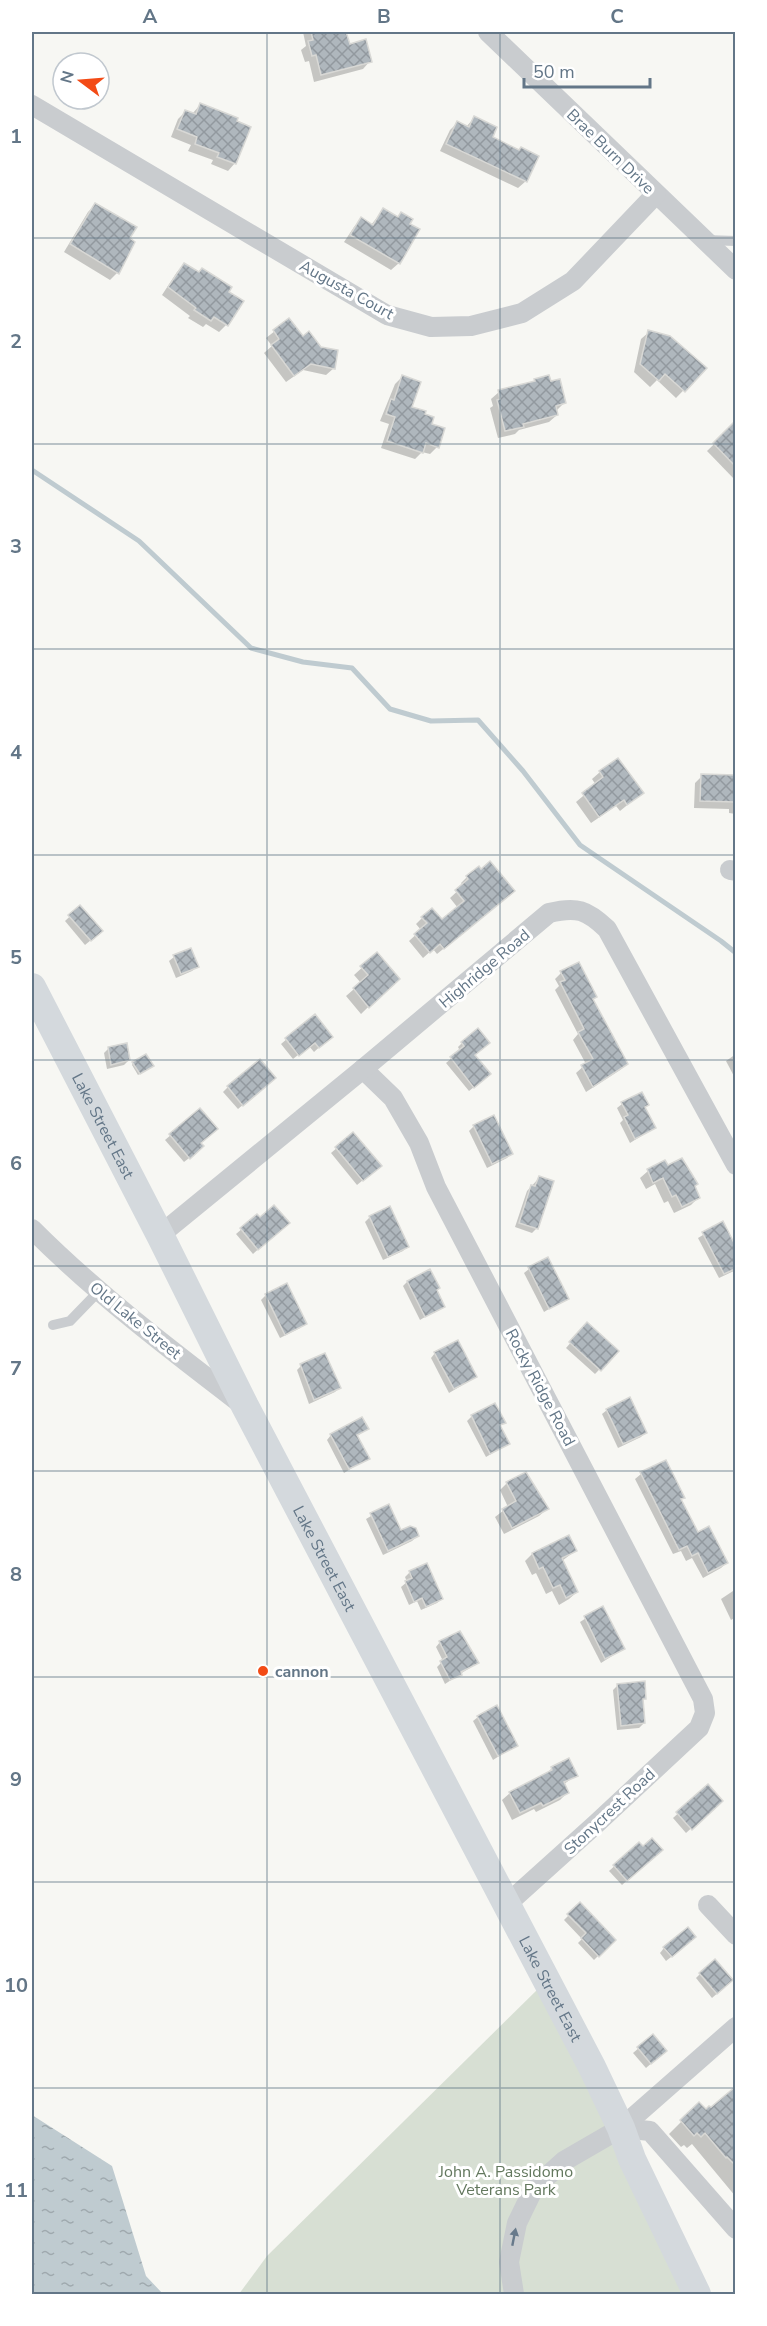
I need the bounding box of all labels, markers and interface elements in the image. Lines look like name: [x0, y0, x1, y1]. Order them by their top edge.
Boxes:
text: A: [143, 3, 158, 30]
text: B: [377, 3, 391, 30]
text: C: [610, 3, 624, 30]
north arrow: [51, 51, 111, 111]
scale bar: [524, 51, 650, 89]
text: 50 m: [533, 60, 575, 84]
text: N: [55, 68, 80, 86]
street label: Brae Burn Drive: [562, 104, 659, 199]
text: 1: [10, 123, 22, 150]
street label: Augusta Court: [295, 255, 398, 325]
text: 2: [10, 328, 22, 355]
text: 3: [10, 533, 22, 560]
text: 4: [10, 739, 22, 766]
street label: Highridge Road: [435, 924, 535, 1013]
text: 5: [10, 944, 22, 971]
street label: Lake Street East: [66, 1069, 139, 1183]
text: 6: [10, 1150, 22, 1177]
street label: Old Lake Street: [85, 1277, 186, 1365]
street label: Rocky Ridge Road: [500, 1325, 580, 1450]
text: 7: [10, 1355, 22, 1382]
street label: Lake Street East: [287, 1502, 361, 1616]
text: 8: [10, 1561, 22, 1588]
place label: cannon: [275, 1661, 329, 1683]
marker: cannon: [256, 1664, 270, 1678]
street label: Stonycrest Road: [559, 1764, 660, 1860]
text: 9: [10, 1766, 22, 1793]
street label: Lake Street East: [513, 1932, 587, 2046]
text: 10: [4, 1972, 28, 1999]
park label: John A. Passidomo Veterans Park: [438, 2161, 573, 2201]
text: 11: [4, 2177, 28, 2204]
one-way arrow: [510, 2227, 519, 2246]

